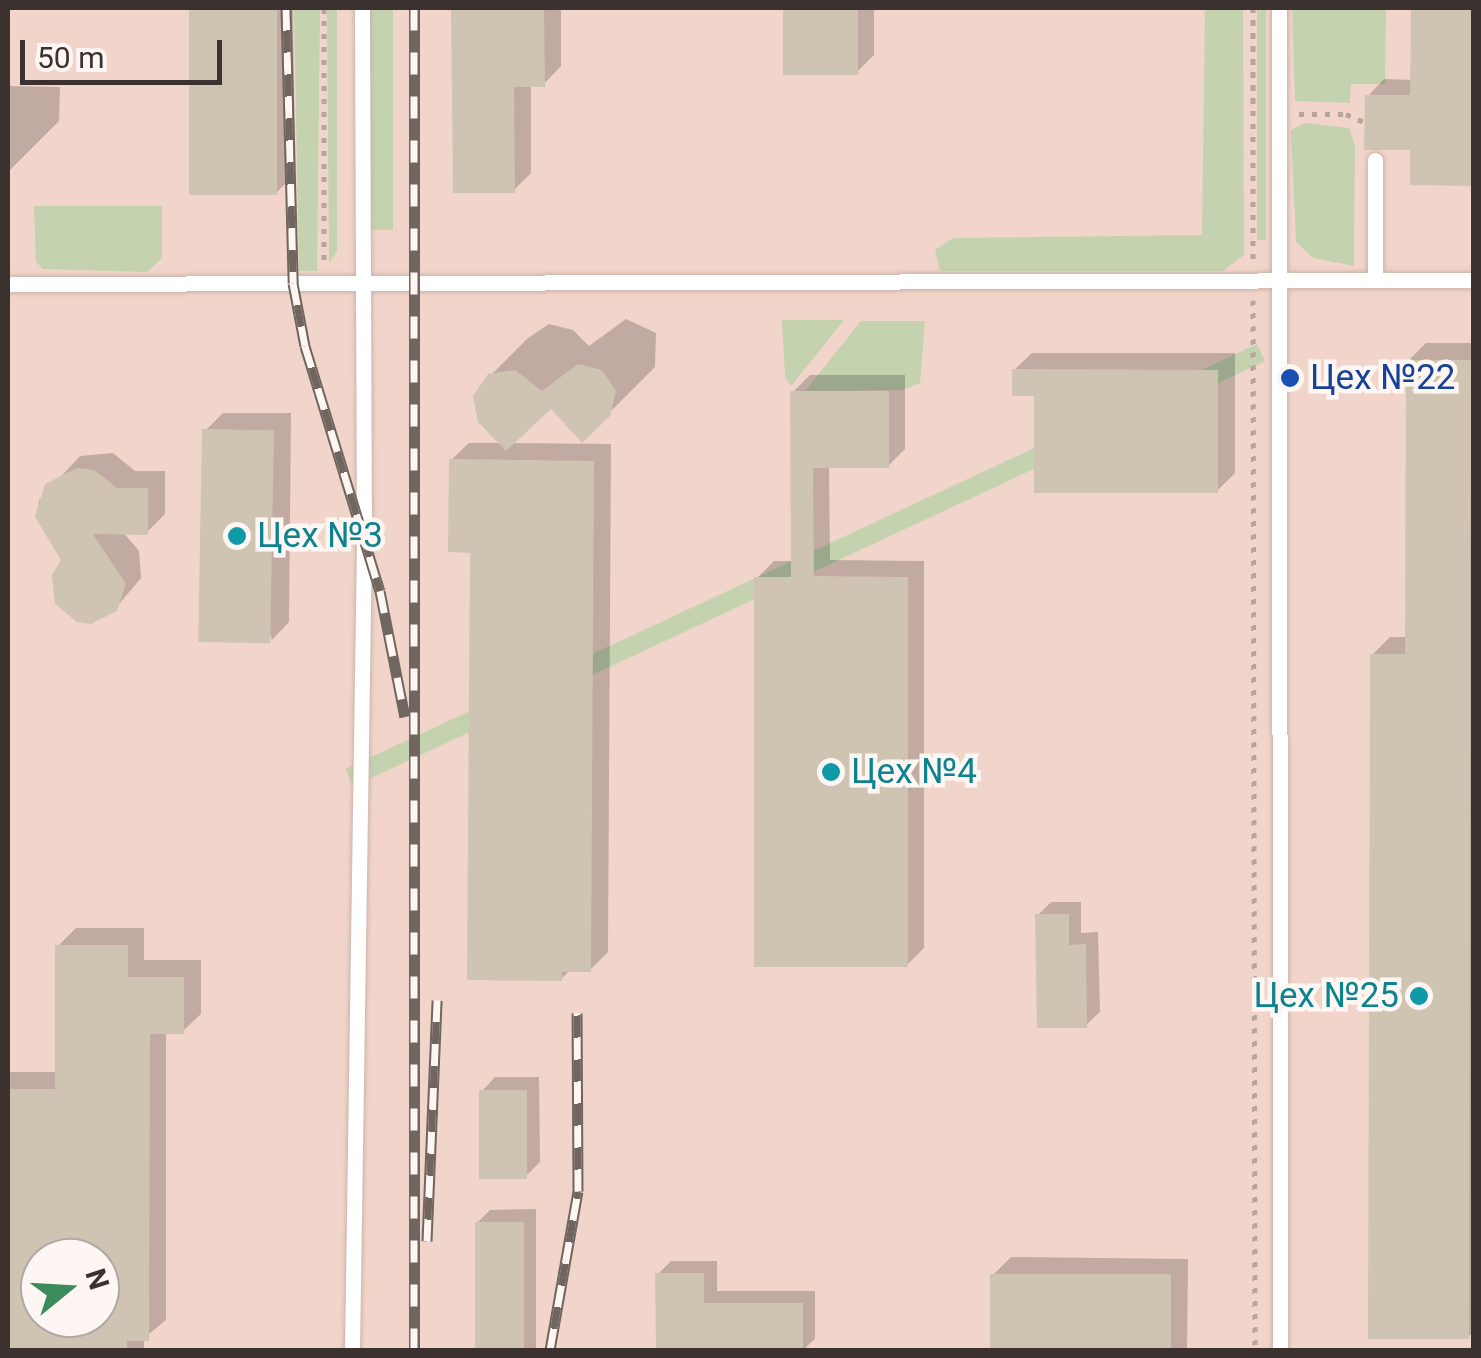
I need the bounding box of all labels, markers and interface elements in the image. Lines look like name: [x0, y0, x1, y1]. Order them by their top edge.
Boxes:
scale bar: [25, 20, 228, 82]
text: 50 m: [37, 40, 104, 75]
place label: Цех №22: [1310, 357, 1456, 399]
marker: Цех №22: [1279, 367, 1301, 389]
place label: Цех №3: [257, 515, 383, 557]
marker: Цех №3: [226, 525, 248, 547]
place label: Цех №4: [851, 751, 977, 793]
marker: Цех №4: [820, 761, 842, 783]
place label: Цех №25: [1253, 975, 1399, 1017]
marker: Цех №25: [1408, 985, 1430, 1007]
north arrow: [20, 1238, 120, 1338]
text: N: [78, 1265, 116, 1294]

